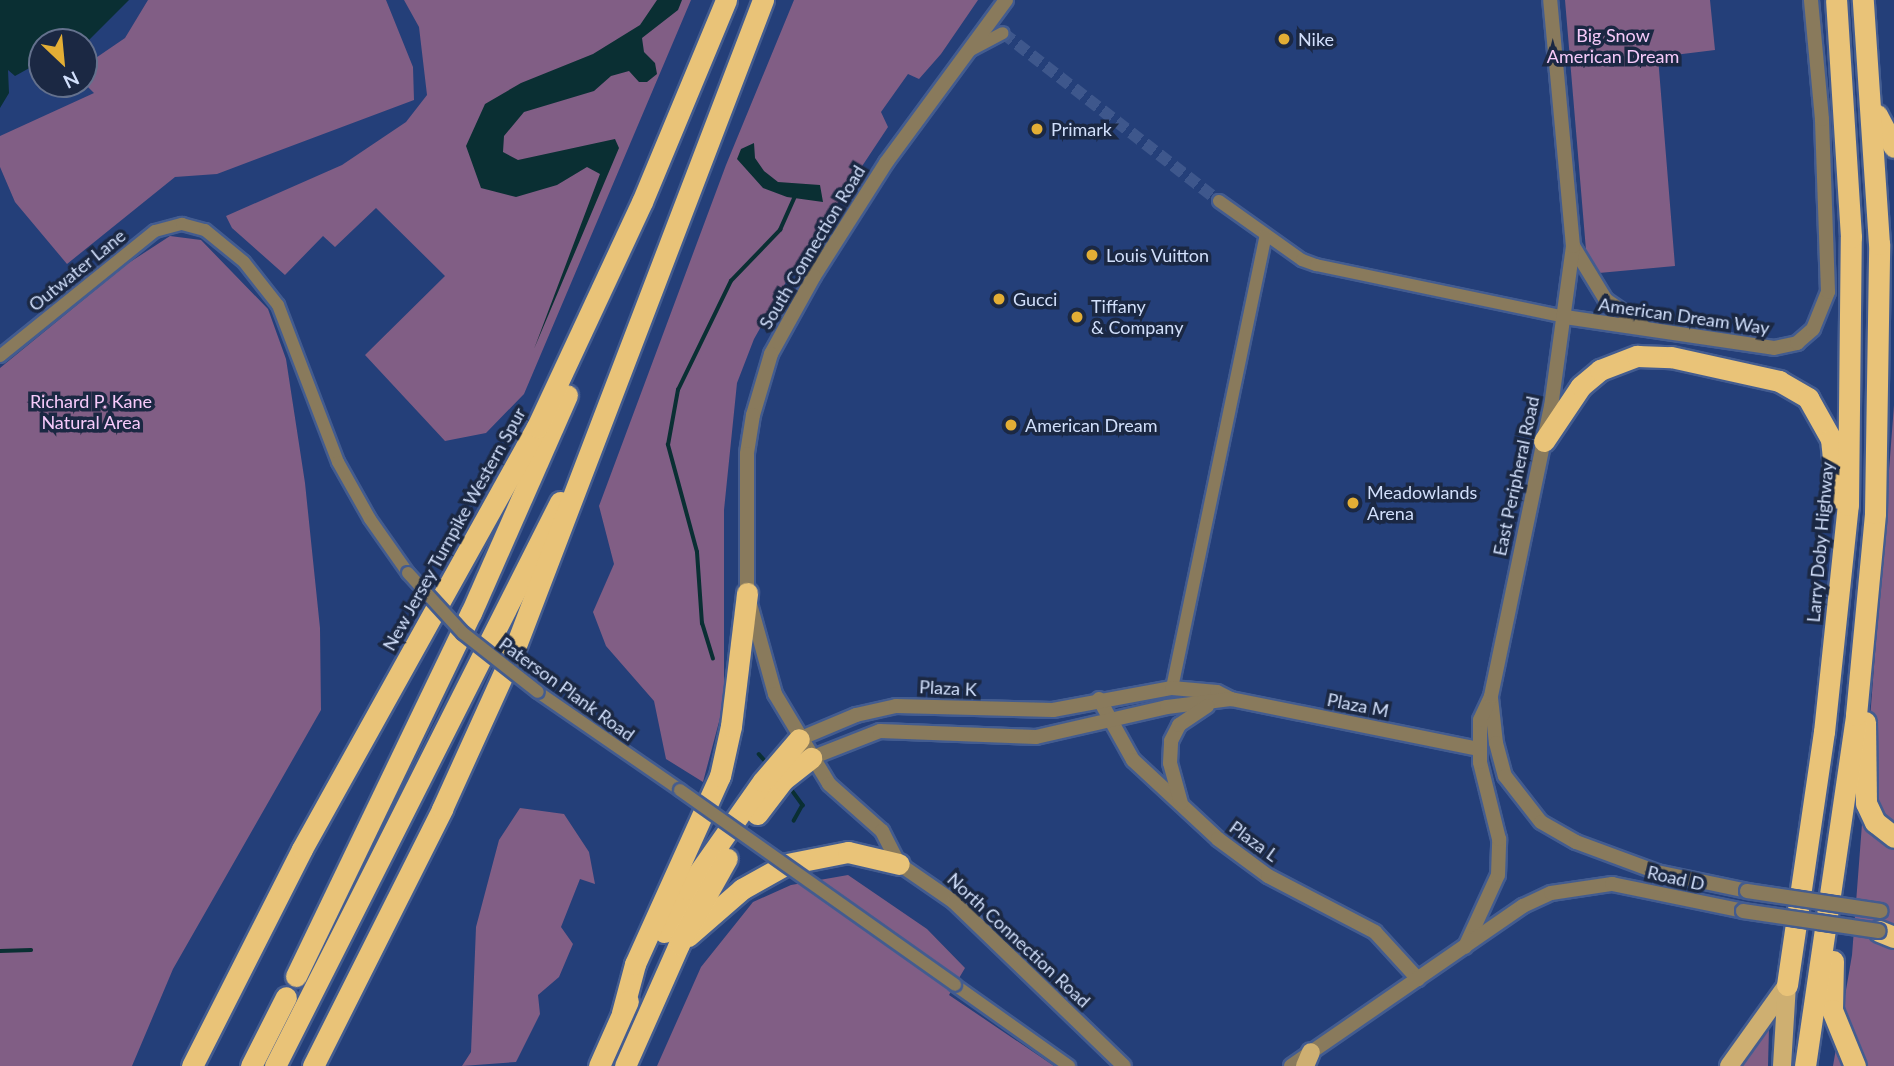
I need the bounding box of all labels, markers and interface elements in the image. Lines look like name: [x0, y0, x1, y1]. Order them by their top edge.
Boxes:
park label: Big Snow American Dream: [1547, 25, 1679, 68]
north arrow: [28, 28, 98, 98]
place label: Nike: [1298, 28, 1334, 50]
marker: Nike: [1276, 31, 1292, 47]
text: N: [60, 67, 83, 94]
place label: Primark: [1051, 118, 1112, 140]
marker: Primark: [1029, 121, 1045, 137]
street label: South Connection Road: [755, 161, 869, 333]
street label: Outwater Lane: [24, 224, 130, 316]
place label: Louis Vuitton: [1106, 244, 1210, 266]
marker: Louis Vuitton: [1084, 247, 1100, 263]
place label: Gucci: [1013, 288, 1057, 310]
marker: Gucci: [991, 291, 1007, 307]
street label: American Dream Way: [1597, 293, 1771, 339]
place label: Tiffany & Company: [1091, 296, 1183, 338]
marker: Tiffany & Company: [1069, 309, 1085, 325]
park label: Richard P. Kane Natural Area: [30, 391, 152, 434]
street label: East Peripheral Road: [1489, 394, 1543, 558]
street label: New Jersey Turnpike Western Spur: [377, 403, 531, 655]
place label: American Dream: [1025, 414, 1157, 436]
marker: American Dream: [1003, 417, 1019, 433]
street label: Larry Doby Highway: [1802, 460, 1838, 624]
place label: Meadowlands Arena: [1367, 482, 1477, 524]
marker: Meadowlands Arena: [1345, 495, 1361, 511]
street label: Paterson Plank Road: [495, 633, 639, 745]
street label: Plaza K: [919, 676, 977, 700]
street label: Plaza M: [1325, 688, 1391, 722]
street label: Plaza L: [1225, 816, 1283, 866]
street label: Road D: [1645, 861, 1707, 895]
street label: North Connection Road: [943, 868, 1095, 1012]

